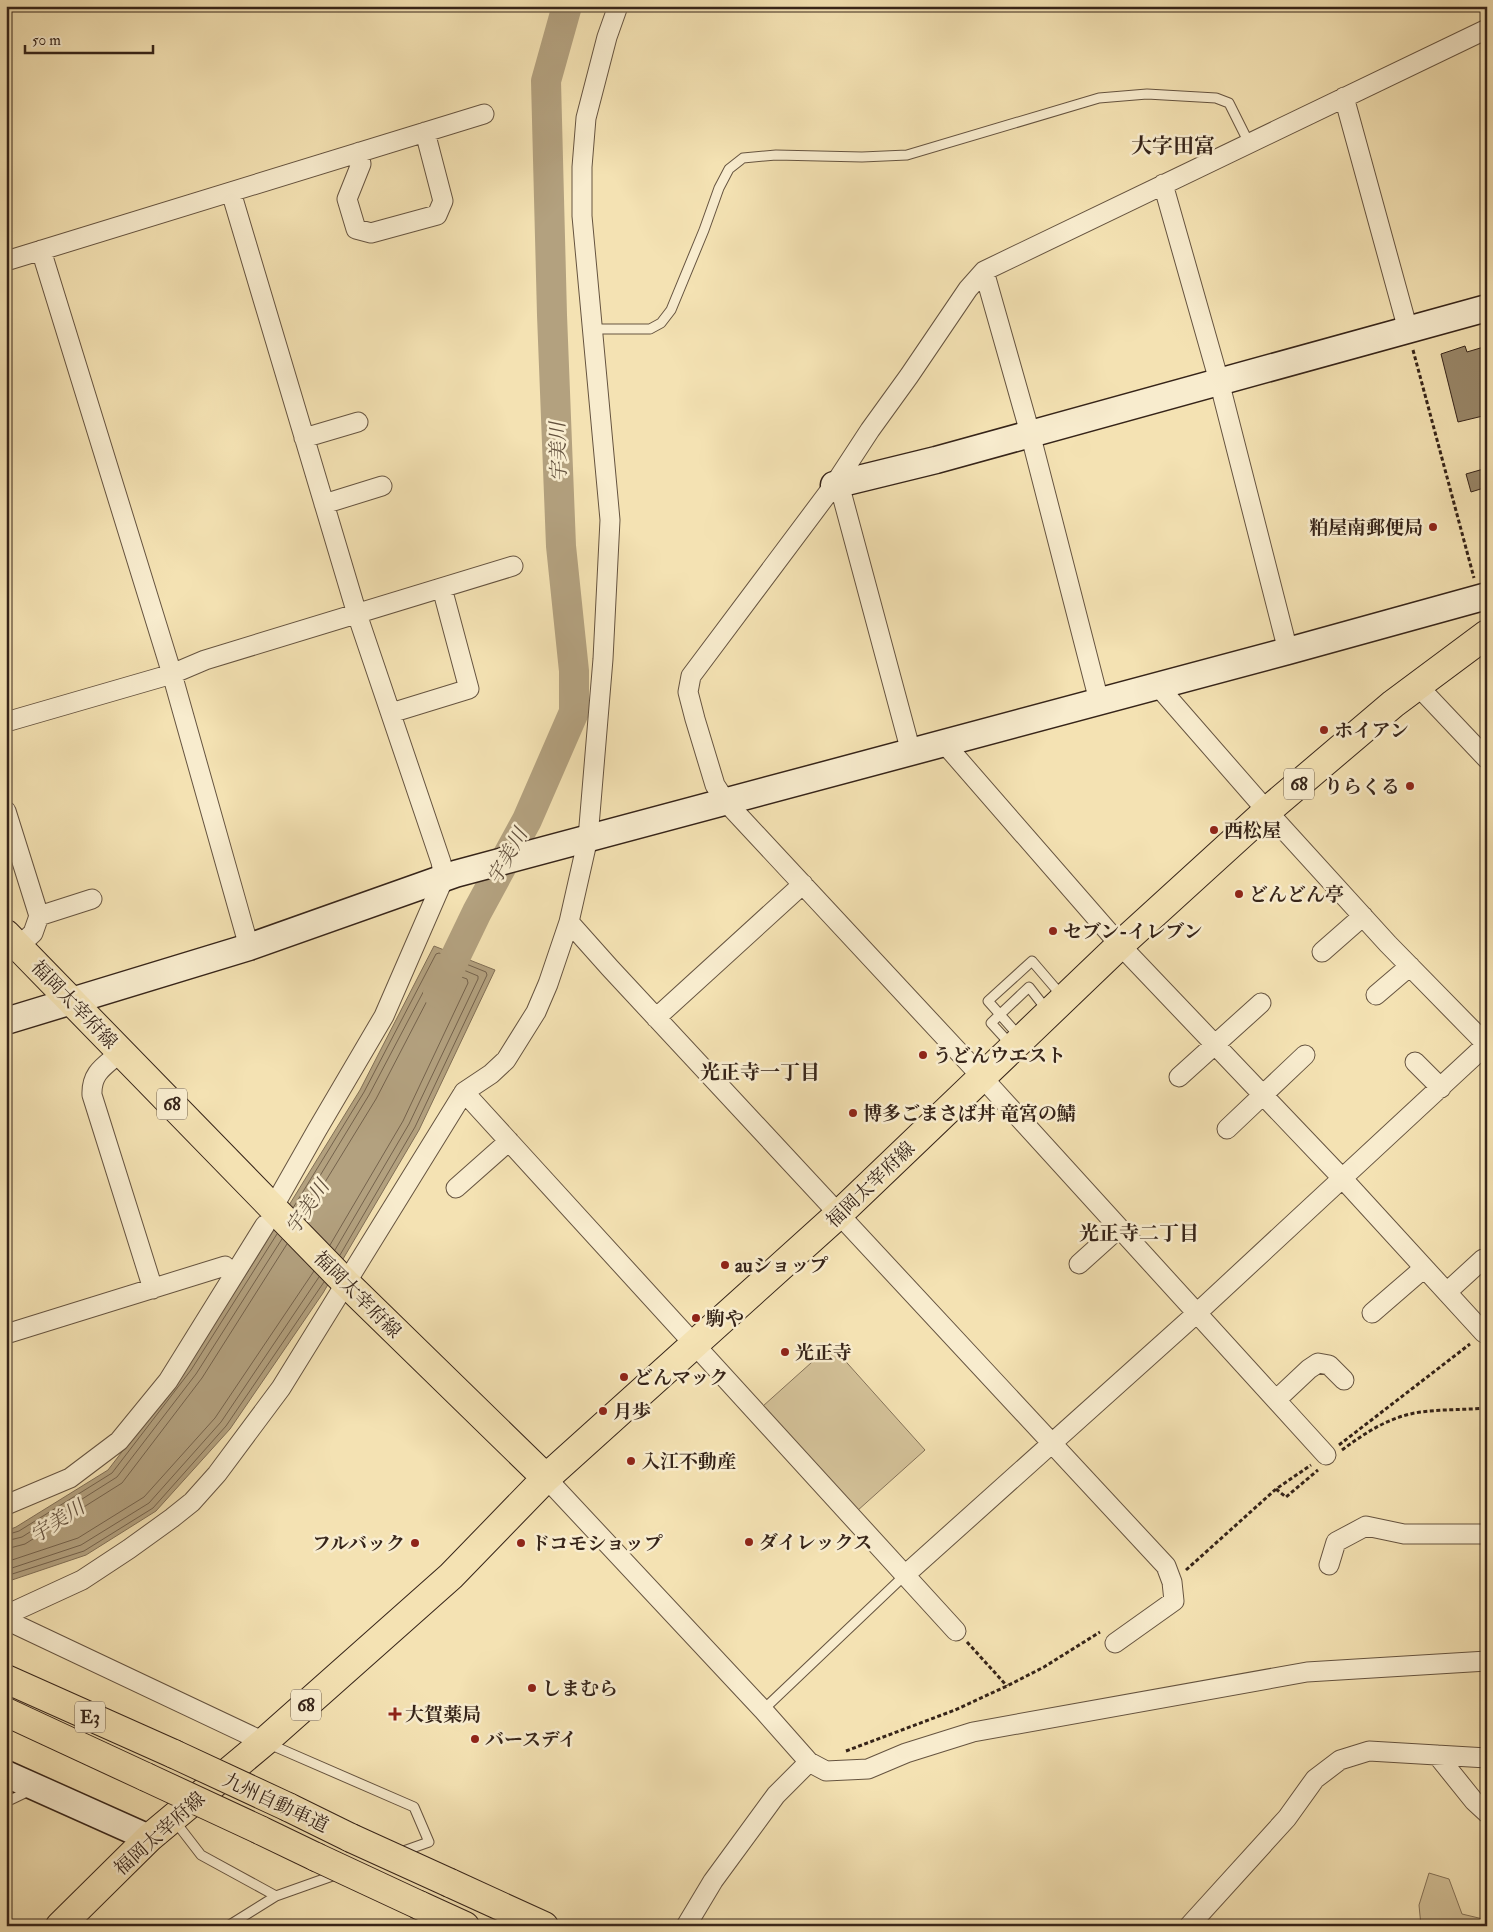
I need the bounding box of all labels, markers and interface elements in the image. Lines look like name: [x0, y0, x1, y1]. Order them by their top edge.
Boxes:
scale bar: [25, 22, 152, 54]
text: 50 m: [32, 31, 61, 50]
district label: 大字田富: [1131, 133, 1215, 160]
water label: 宇美川: [545, 420, 572, 482]
place label: 粕屋南郵便局: [1309, 516, 1423, 540]
marker: 粕屋南郵便局: [1427, 521, 1439, 533]
place label: ホイアン: [1334, 719, 1409, 743]
marker: ホイアン: [1318, 724, 1330, 736]
road number: 68: [1284, 769, 1314, 800]
place label: りらくる: [1324, 775, 1400, 799]
marker: りらくる: [1404, 780, 1416, 792]
place label: 西松屋: [1224, 819, 1281, 843]
water label: 宇美川: [482, 822, 534, 889]
marker: 西松屋: [1208, 824, 1220, 836]
place label: どんどん亭: [1249, 883, 1344, 907]
marker: どんどん亭: [1233, 888, 1245, 900]
place label: セブン-イレブン: [1063, 920, 1203, 944]
marker: セブン-イレブン: [1047, 925, 1059, 937]
street label: 福岡太宰府線: [26, 955, 123, 1054]
place label: うどんウエスト: [933, 1044, 1066, 1068]
marker: うどんウエスト: [917, 1049, 929, 1061]
district label: 光正寺一丁目: [700, 1060, 820, 1085]
road number: 68: [157, 1088, 187, 1120]
place label: 博多ごまさば丼 竜宮の鯖: [863, 1102, 1076, 1126]
marker: 博多ごまさば丼 竜宮の鯖: [847, 1107, 859, 1119]
street label: 福岡太宰府線: [821, 1136, 920, 1233]
water label: 宇美川: [280, 1174, 336, 1239]
district label: 光正寺二丁目: [1079, 1221, 1199, 1246]
street label: 福岡太宰府線: [308, 1246, 406, 1344]
place label: auショップ: [735, 1254, 828, 1278]
marker: auショップ: [719, 1259, 731, 1271]
place label: 駒や: [706, 1307, 744, 1331]
marker: 駒や: [690, 1312, 702, 1324]
place label: 光正寺: [795, 1341, 852, 1365]
marker: 光正寺: [779, 1346, 791, 1358]
place label: どんマック: [634, 1366, 728, 1390]
marker: どんマック: [618, 1371, 630, 1383]
place label: 月歩: [613, 1400, 651, 1424]
marker: 月歩: [597, 1405, 609, 1417]
place label: 入江不動産: [641, 1450, 736, 1474]
marker: 入江不動産: [625, 1455, 637, 1467]
water label: 宇美川: [25, 1494, 91, 1548]
place label: ダイレックス: [759, 1531, 872, 1555]
place label: フルバック: [312, 1532, 405, 1556]
place label: ドコモショップ: [531, 1532, 663, 1556]
marker: ダイレックス: [743, 1536, 755, 1548]
marker: フルバック: [409, 1537, 421, 1549]
marker: ドコモショップ: [515, 1537, 527, 1549]
place label: しまむら: [542, 1677, 618, 1701]
marker: しまむら: [526, 1682, 538, 1694]
road number: 68: [291, 1690, 321, 1720]
road number: E3: [75, 1701, 105, 1732]
place label: 大賀薬局: [405, 1703, 481, 1727]
marker: 大賀薬局: [389, 1708, 401, 1720]
place label: バースデイ: [485, 1728, 577, 1752]
marker: バースデイ: [469, 1733, 481, 1745]
street label: 九州自動車道: [219, 1768, 332, 1838]
street label: 福岡太宰府線: [109, 1787, 210, 1881]

